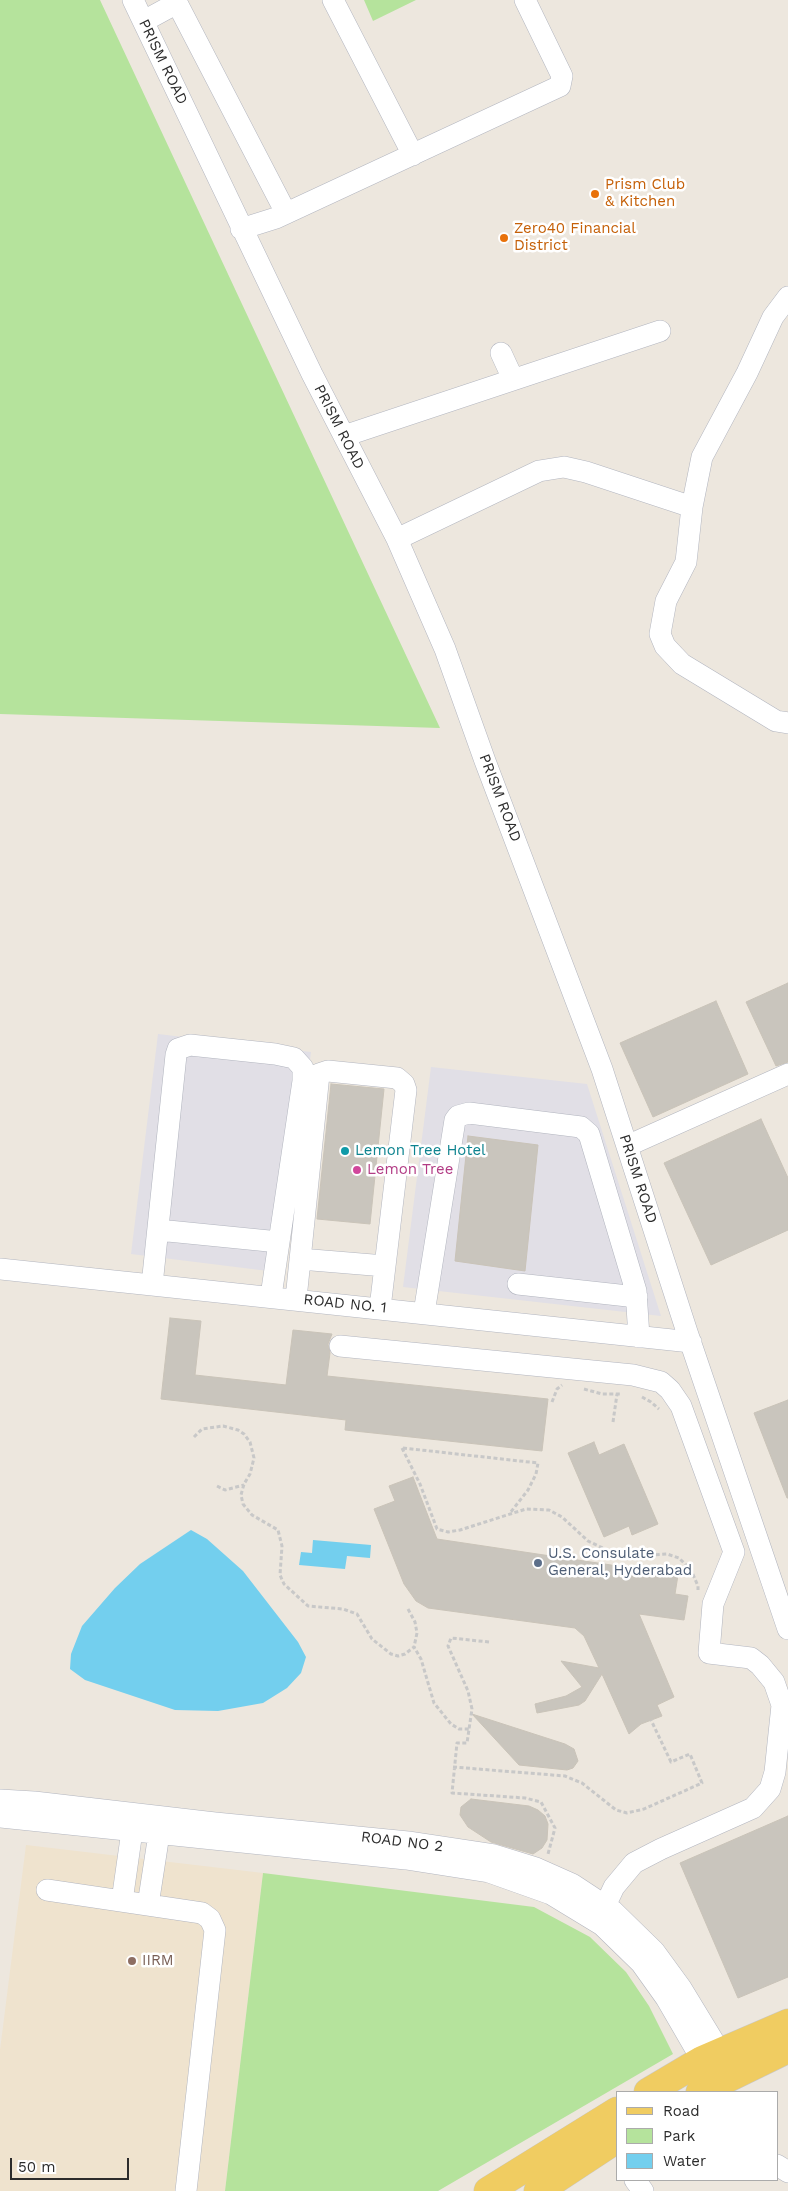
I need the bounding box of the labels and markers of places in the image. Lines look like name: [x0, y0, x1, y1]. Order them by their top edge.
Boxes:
place label: Prism Club & Kitchen: [605, 176, 685, 211]
marker: Prism Club & Kitchen: [589, 188, 601, 200]
place label: Zero40 Financial District: [514, 220, 636, 255]
marker: Zero40 Financial District: [498, 232, 510, 244]
place label: Lemon Tree Hotel: [355, 1142, 486, 1160]
marker: Lemon Tree Hotel: [339, 1145, 351, 1157]
place label: Lemon Tree: [367, 1161, 453, 1179]
marker: Lemon Tree: [351, 1164, 363, 1176]
place label: U.S. Consulate General, Hyderabad: [548, 1545, 692, 1580]
marker: U.S. Consulate General, Hyderabad: [532, 1557, 544, 1569]
place label: IIRM: [142, 1952, 174, 1970]
marker: IIRM: [126, 1955, 138, 1967]

